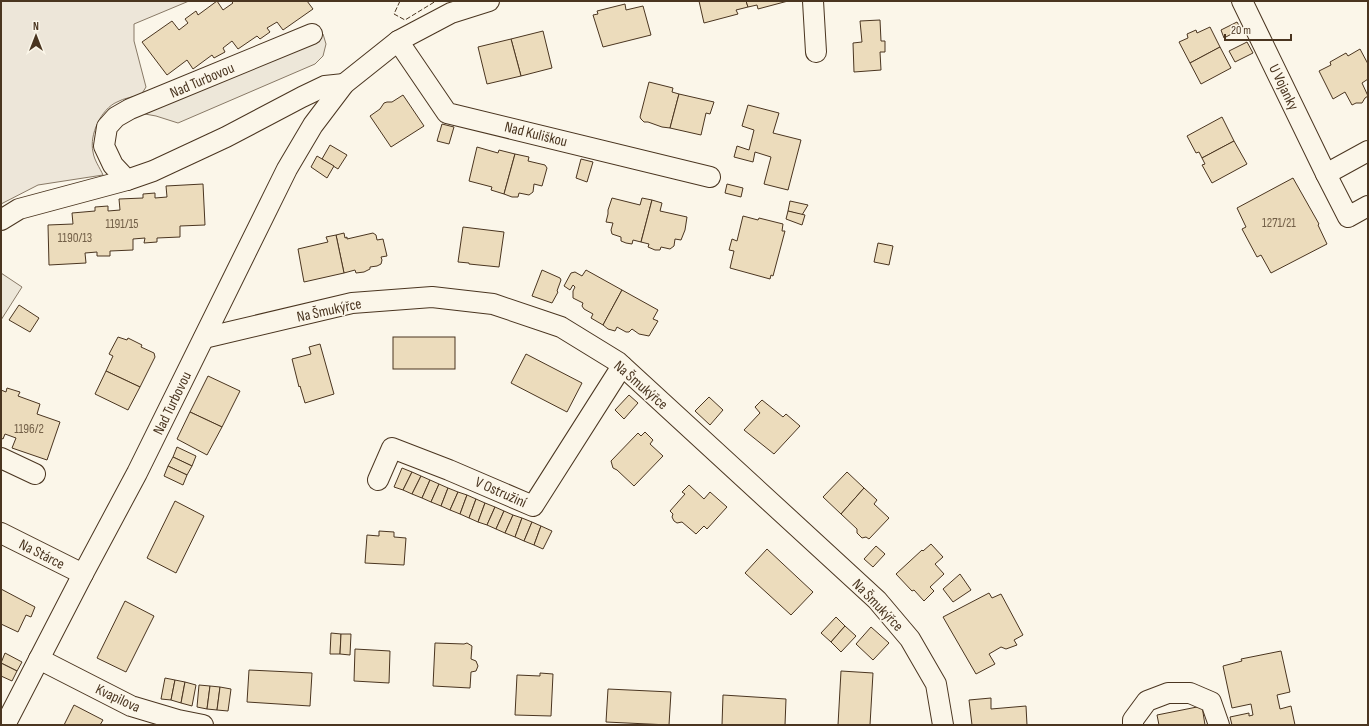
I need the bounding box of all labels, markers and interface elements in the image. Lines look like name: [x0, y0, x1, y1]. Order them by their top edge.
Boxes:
north arrow: [16, 16, 56, 56]
scale bar: [1225, 16, 1291, 42]
text: N: [33, 20, 39, 33]
text: 20 m: [1231, 23, 1251, 38]
street label: Nad Turbovou: [167, 58, 237, 103]
street label: U Vojanky: [1264, 61, 1303, 113]
street label: Nad Kuliškou: [502, 118, 569, 151]
house number: 1271/21: [1262, 215, 1296, 231]
house number: 1191/15: [105, 216, 139, 232]
house number: 1190/13: [58, 230, 92, 246]
street label: Na Šmukýřce: [295, 294, 363, 327]
street label: Na Šmukýřce: [610, 357, 672, 414]
street label: Nad Turbovou: [149, 368, 196, 438]
house number: 1196/2: [14, 421, 44, 437]
street label: V Ostružiní: [472, 473, 530, 512]
street label: Na Stárce: [16, 535, 68, 574]
street label: Na Šmukýřce: [848, 575, 907, 636]
street label: Kvapilova: [92, 680, 143, 717]

